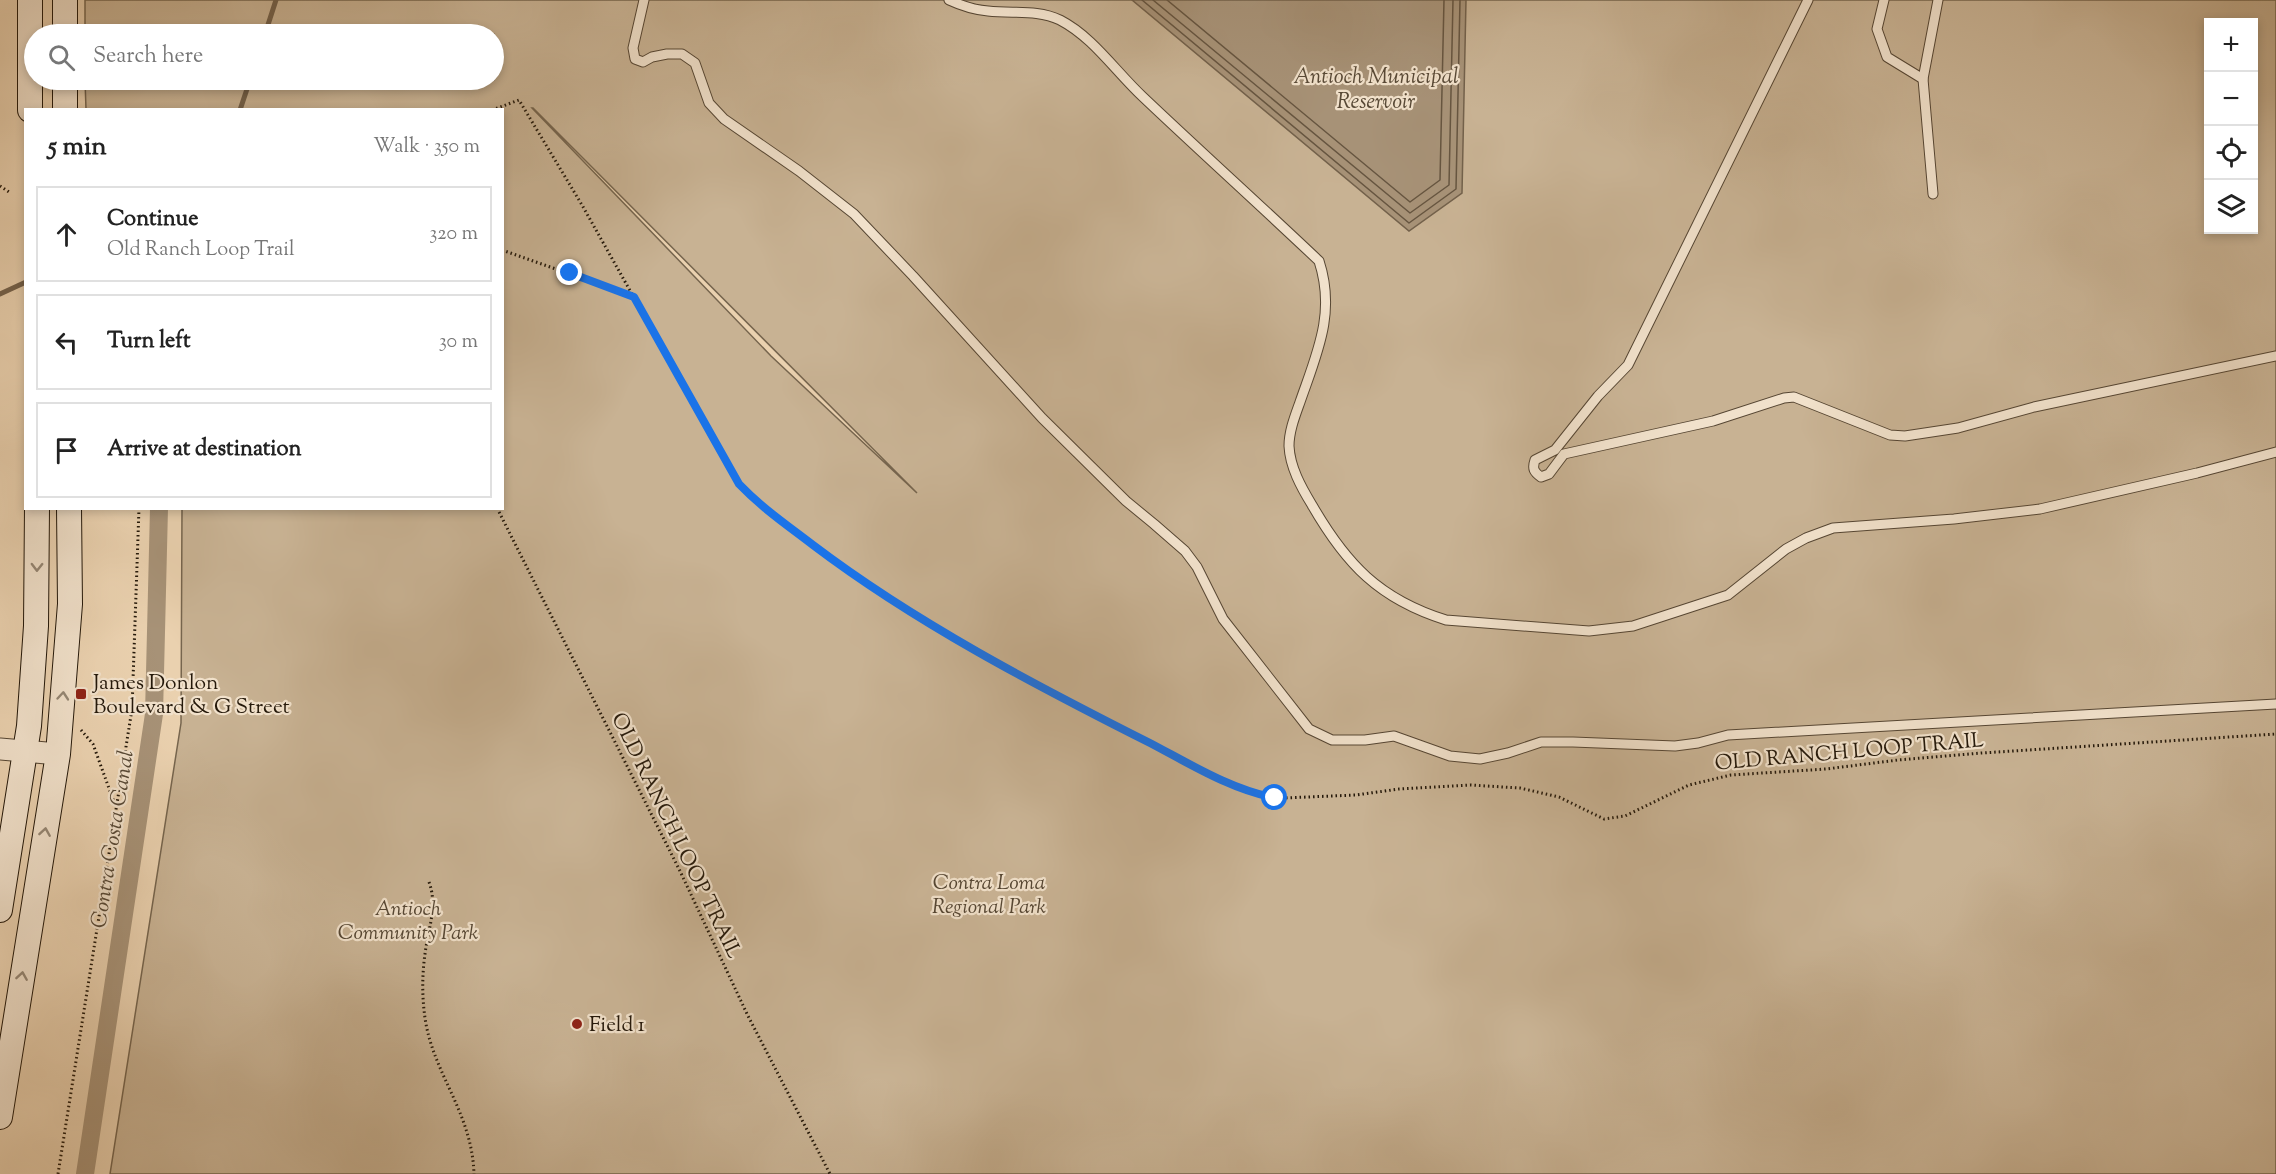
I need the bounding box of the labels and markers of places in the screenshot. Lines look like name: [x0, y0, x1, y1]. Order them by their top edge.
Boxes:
place label: James Donlon Boulevard & G Street: [92, 669, 290, 723]
marker: James Donlon Boulevard & G Street: [74, 687, 88, 701]
place label: Field 1: [589, 1011, 645, 1041]
marker: Field 1: [570, 1017, 584, 1031]

